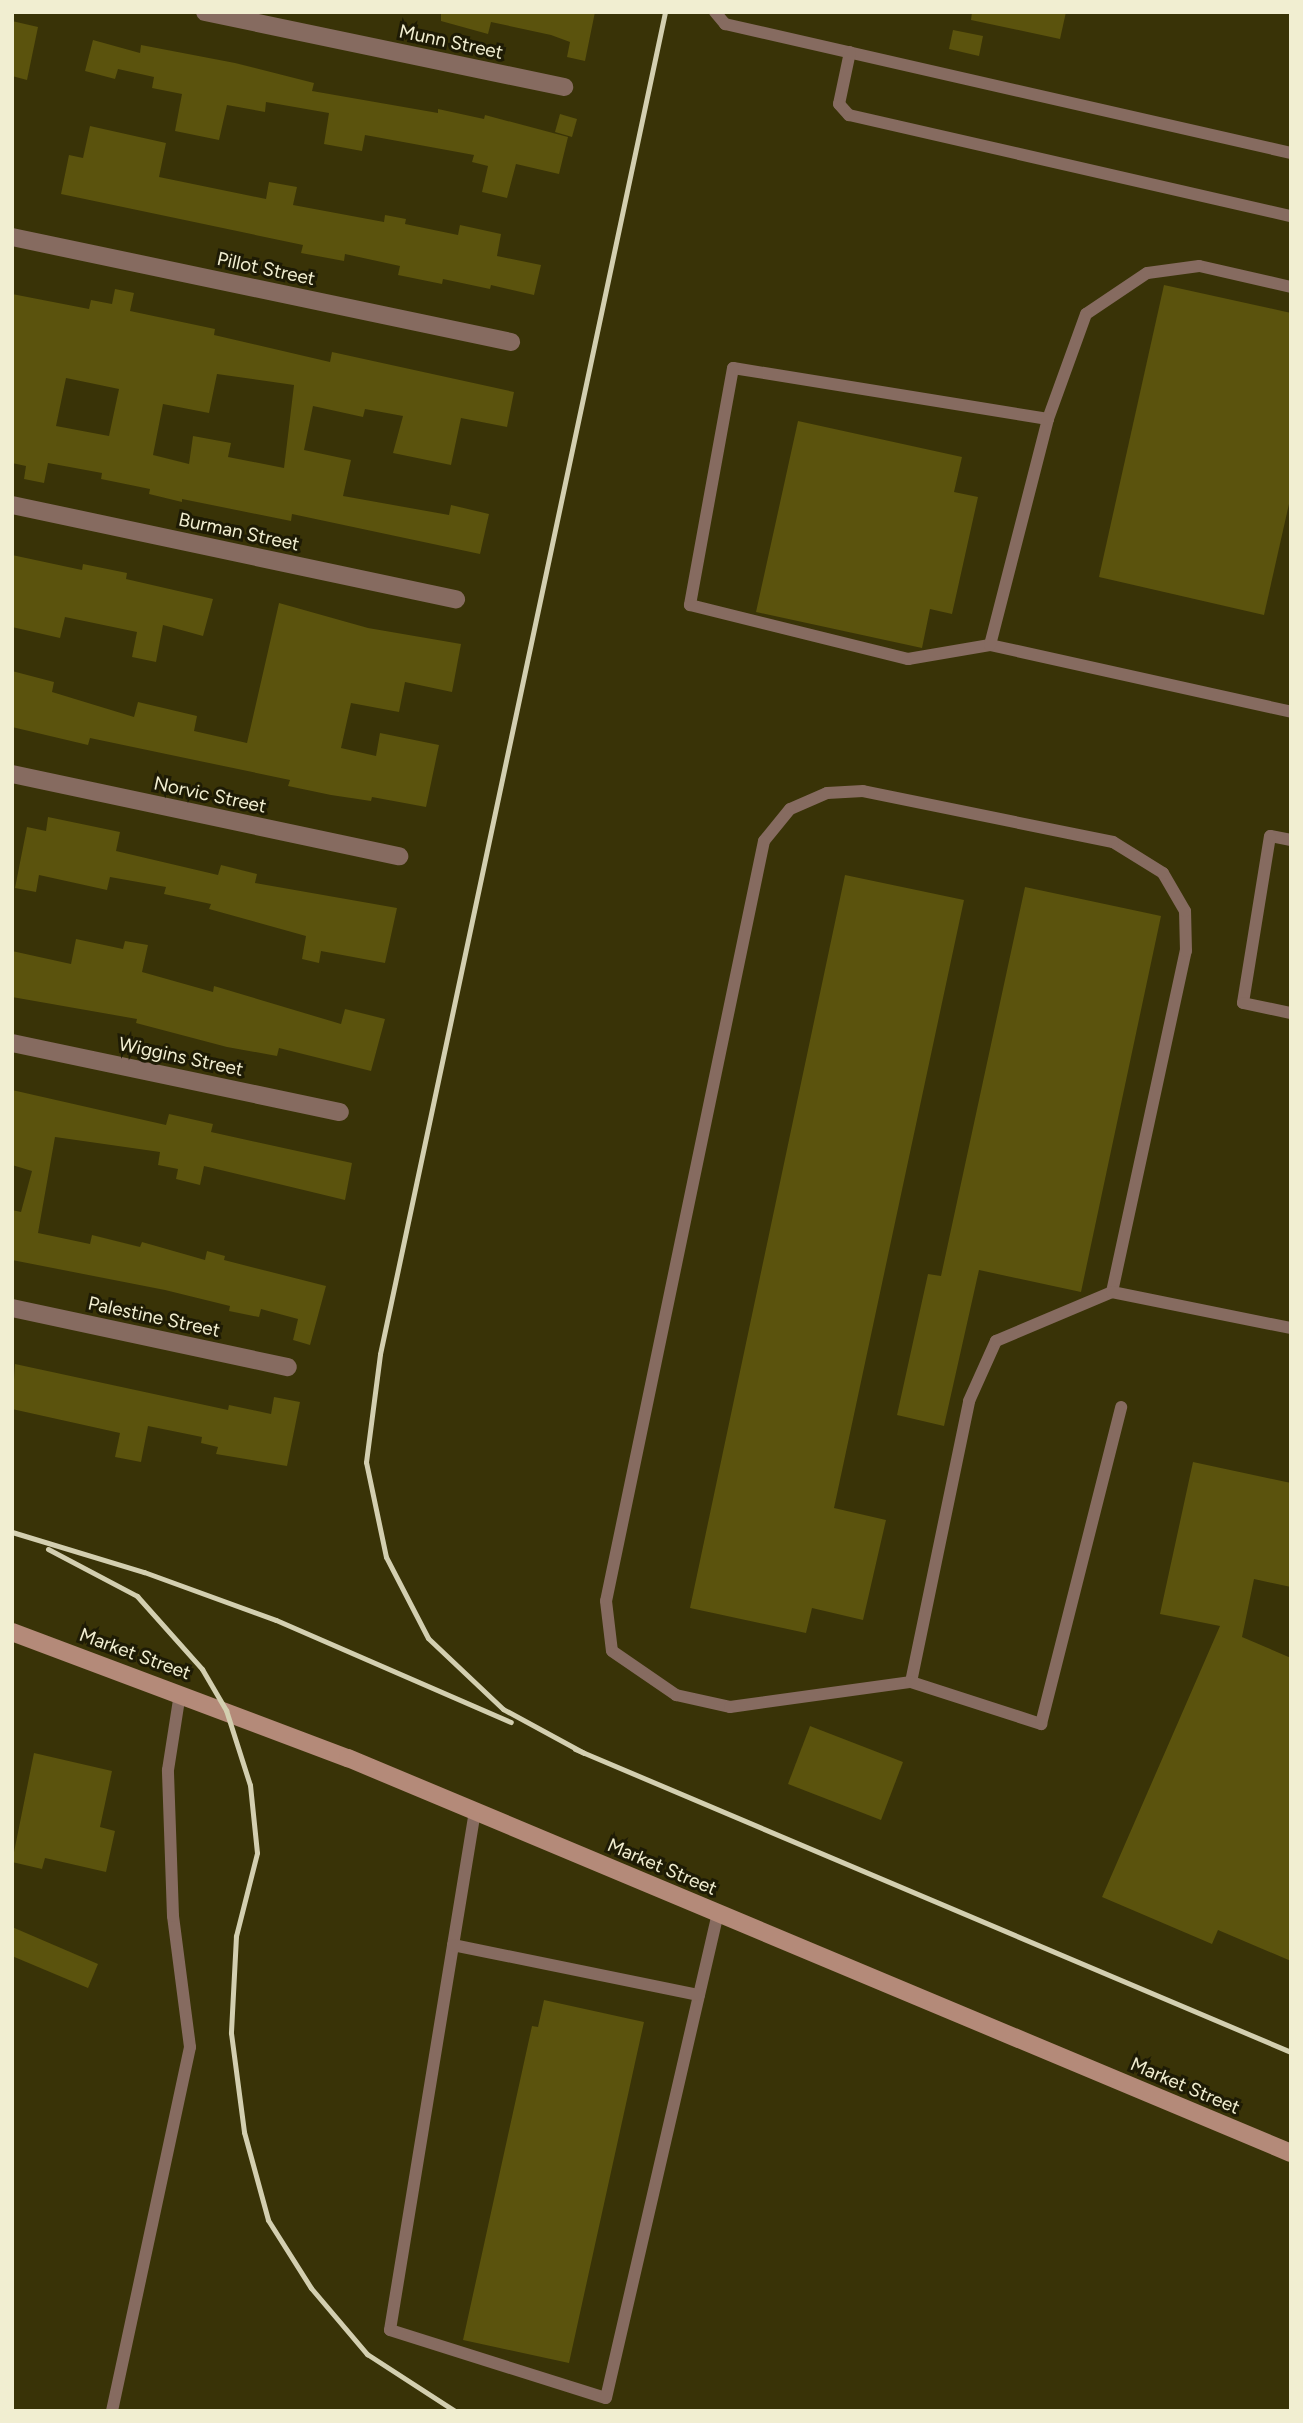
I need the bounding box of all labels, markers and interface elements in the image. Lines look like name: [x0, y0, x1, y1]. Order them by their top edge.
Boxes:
street label: Munn Street: [397, 20, 505, 64]
street label: Pillot Street: [215, 247, 317, 291]
street label: Burman Street: [176, 508, 302, 556]
street label: Norvic Street: [152, 772, 268, 818]
street label: Wiggins Street: [117, 1033, 245, 1081]
street label: Palestine Street: [86, 1292, 222, 1342]
street label: Market Street: [76, 1623, 194, 1685]
street label: Market Street: [604, 1834, 720, 1900]
street label: Market Street: [1127, 2053, 1243, 2119]

